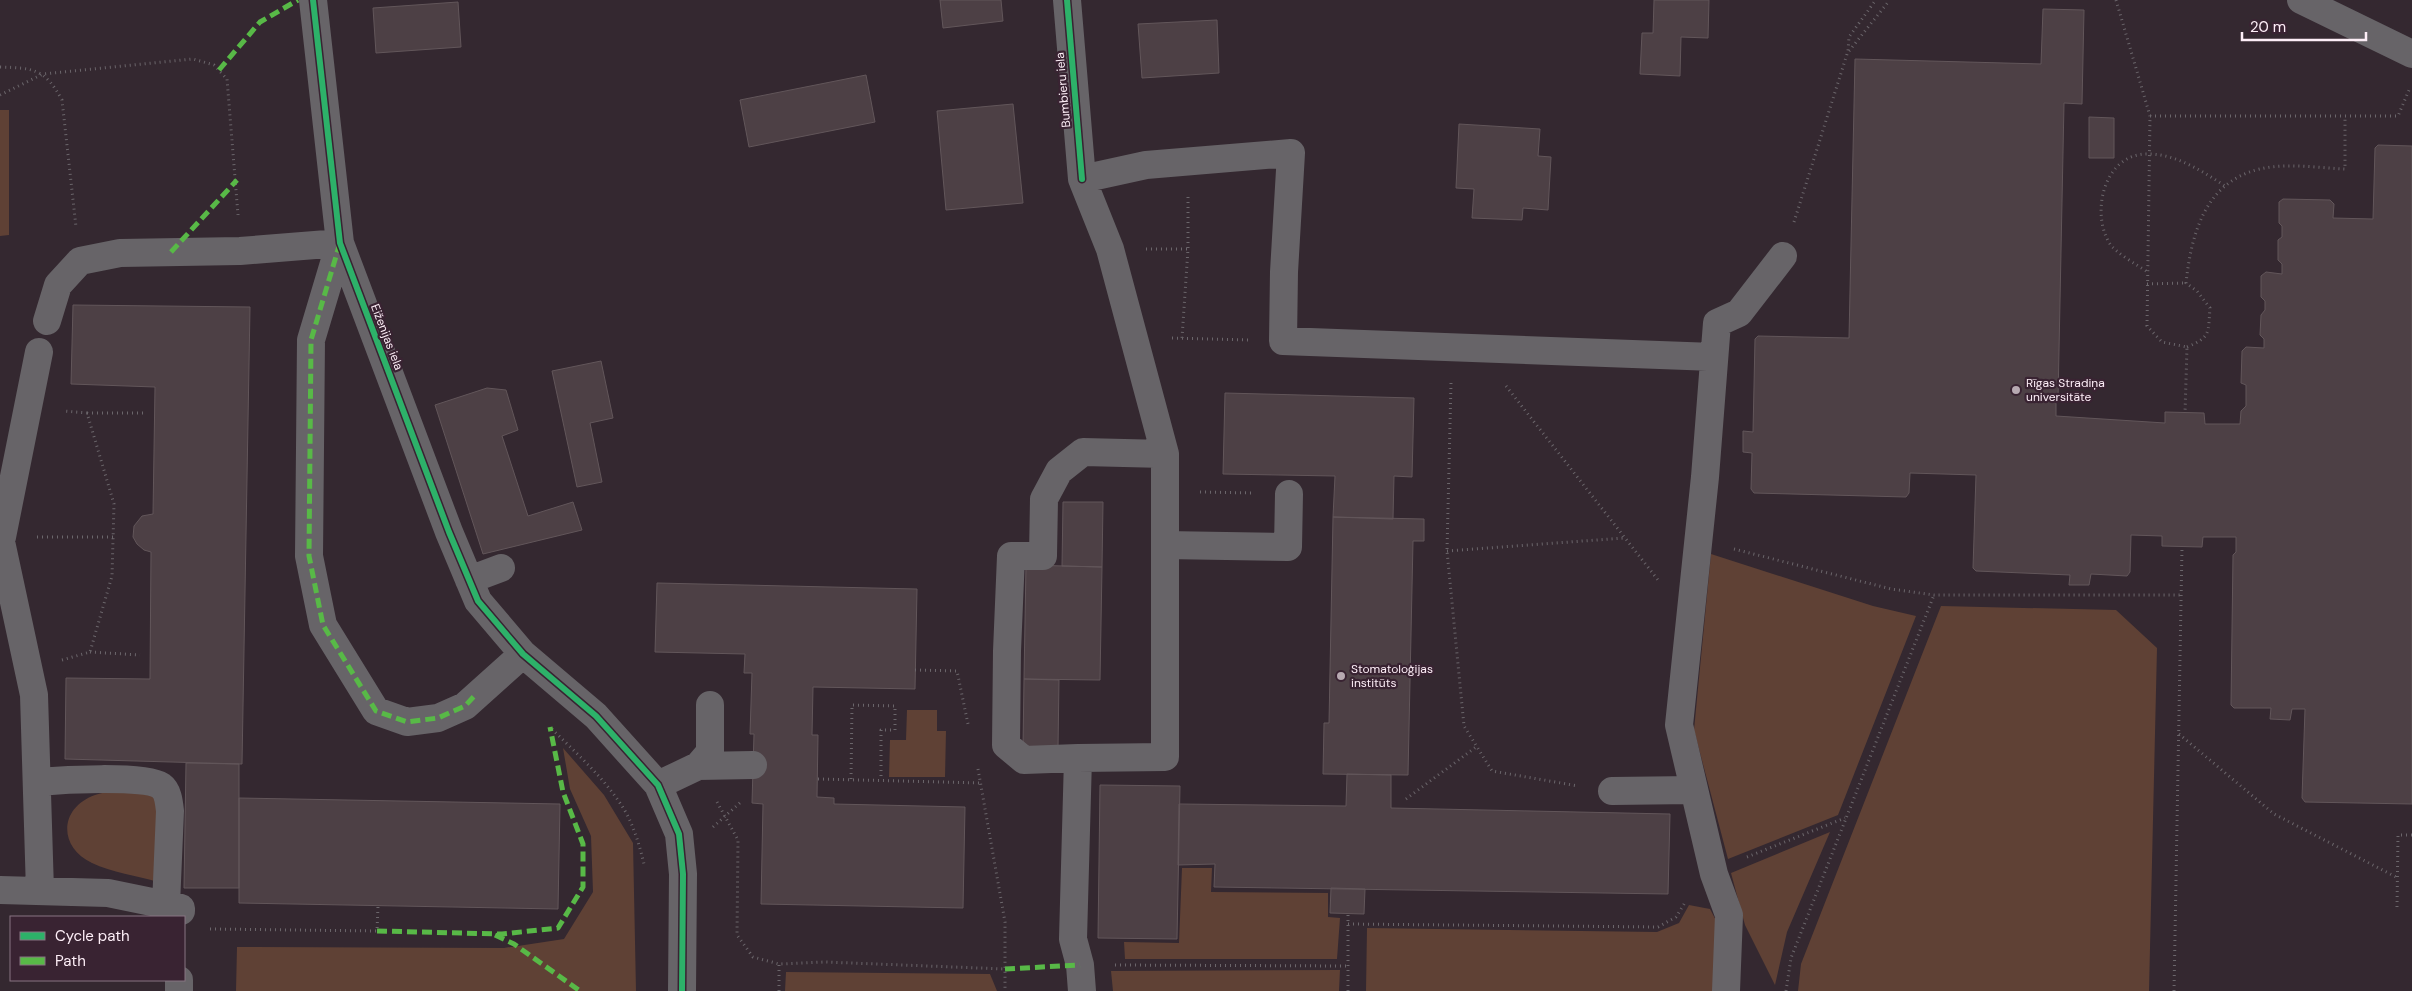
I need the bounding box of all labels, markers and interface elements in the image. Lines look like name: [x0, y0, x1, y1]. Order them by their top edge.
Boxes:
scale bar: [2242, 10, 2366, 42]
text: 20 m: [2250, 17, 2286, 37]
street label: Bumbieru iela: [1052, 52, 1074, 128]
street label: Eiženijas iela: [367, 302, 407, 372]
place label: Rīgas Stradiņa universitāte: [2026, 375, 2105, 405]
marker: Rīgas Stradiņa universitāte: [2010, 384, 2022, 396]
place label: Stomatoloģijas institūts: [1351, 661, 1433, 691]
marker: Stomatoloģijas institūts: [1335, 670, 1347, 682]
legend: [10, 916, 185, 981]
text: Cycle path: [55, 926, 130, 946]
text: Path: [55, 951, 86, 971]

